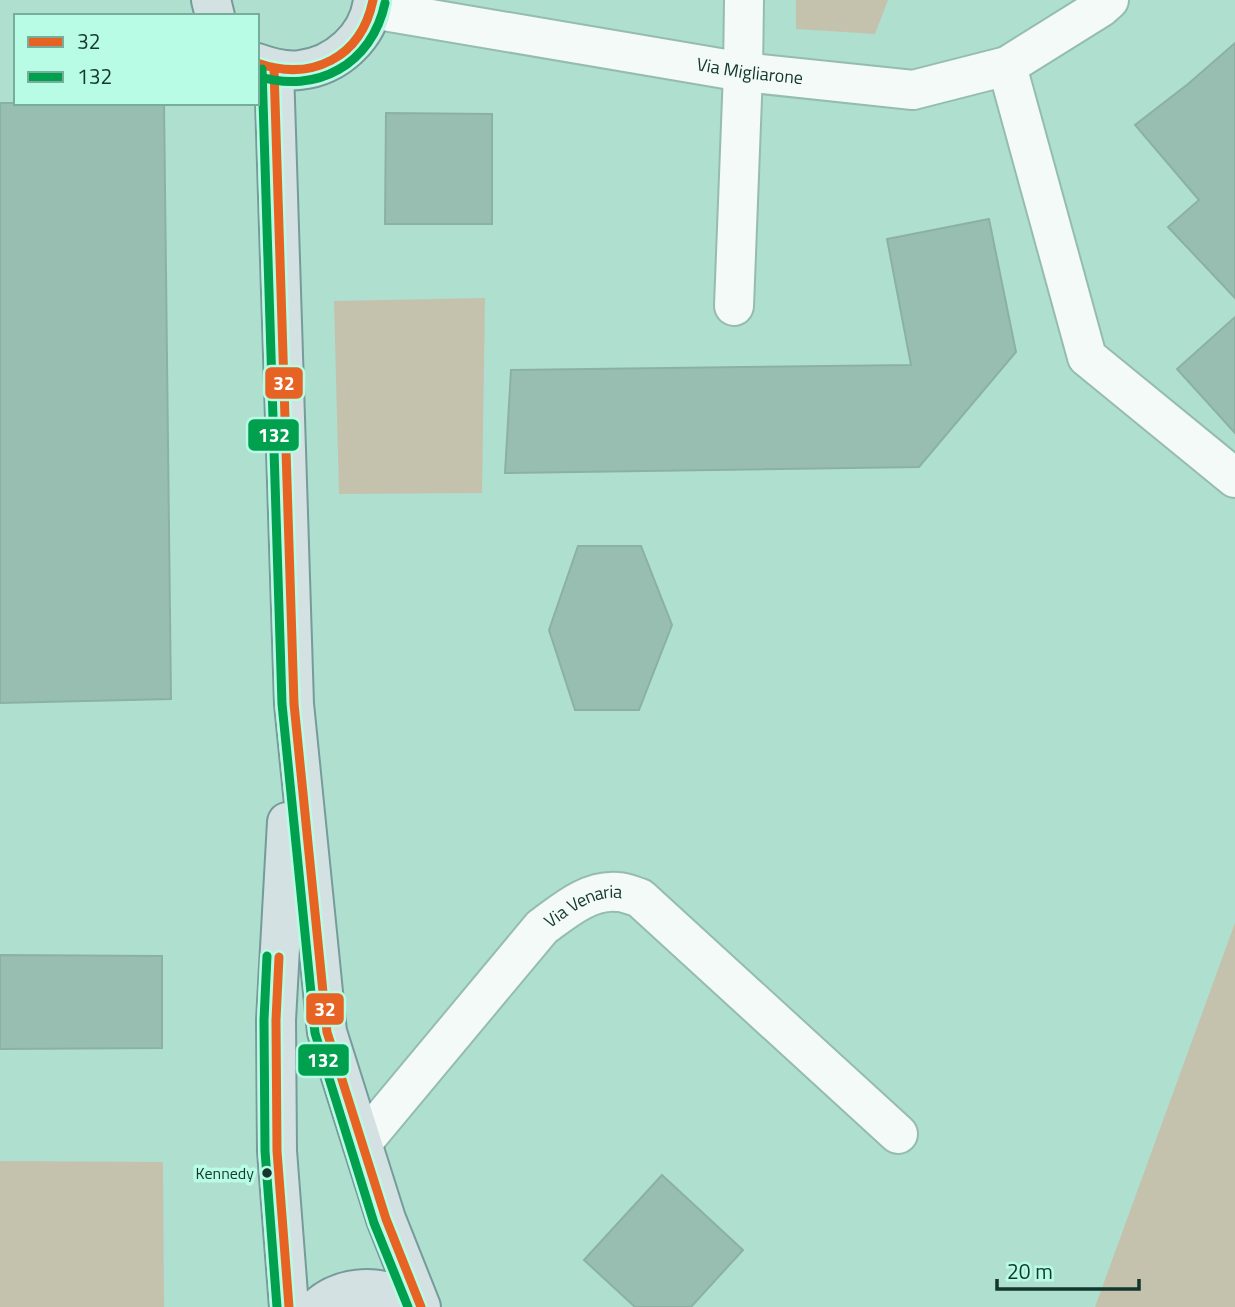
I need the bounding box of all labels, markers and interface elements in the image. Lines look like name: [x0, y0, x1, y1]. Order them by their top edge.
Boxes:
legend: [14, 14, 259, 105]
text: 32: [77, 25, 101, 57]
street label: Via Migliarone: [695, 50, 804, 91]
text: 132: [77, 60, 112, 92]
line badge: 32: [264, 366, 304, 400]
text: 32: [273, 368, 295, 397]
line badge: 132: [247, 418, 300, 452]
text: 132: [258, 420, 290, 449]
street label: Via Venaria: [538, 878, 624, 934]
line badge: 32: [305, 992, 345, 1026]
text: 32: [314, 994, 336, 1023]
line badge: 132: [297, 1043, 350, 1077]
text: 132: [307, 1045, 339, 1074]
place label: Kennedy: [196, 1161, 254, 1185]
marker: Kennedy: [260, 1166, 274, 1180]
scale bar: [997, 1248, 1139, 1292]
text: 20 m: [1007, 1255, 1053, 1287]

